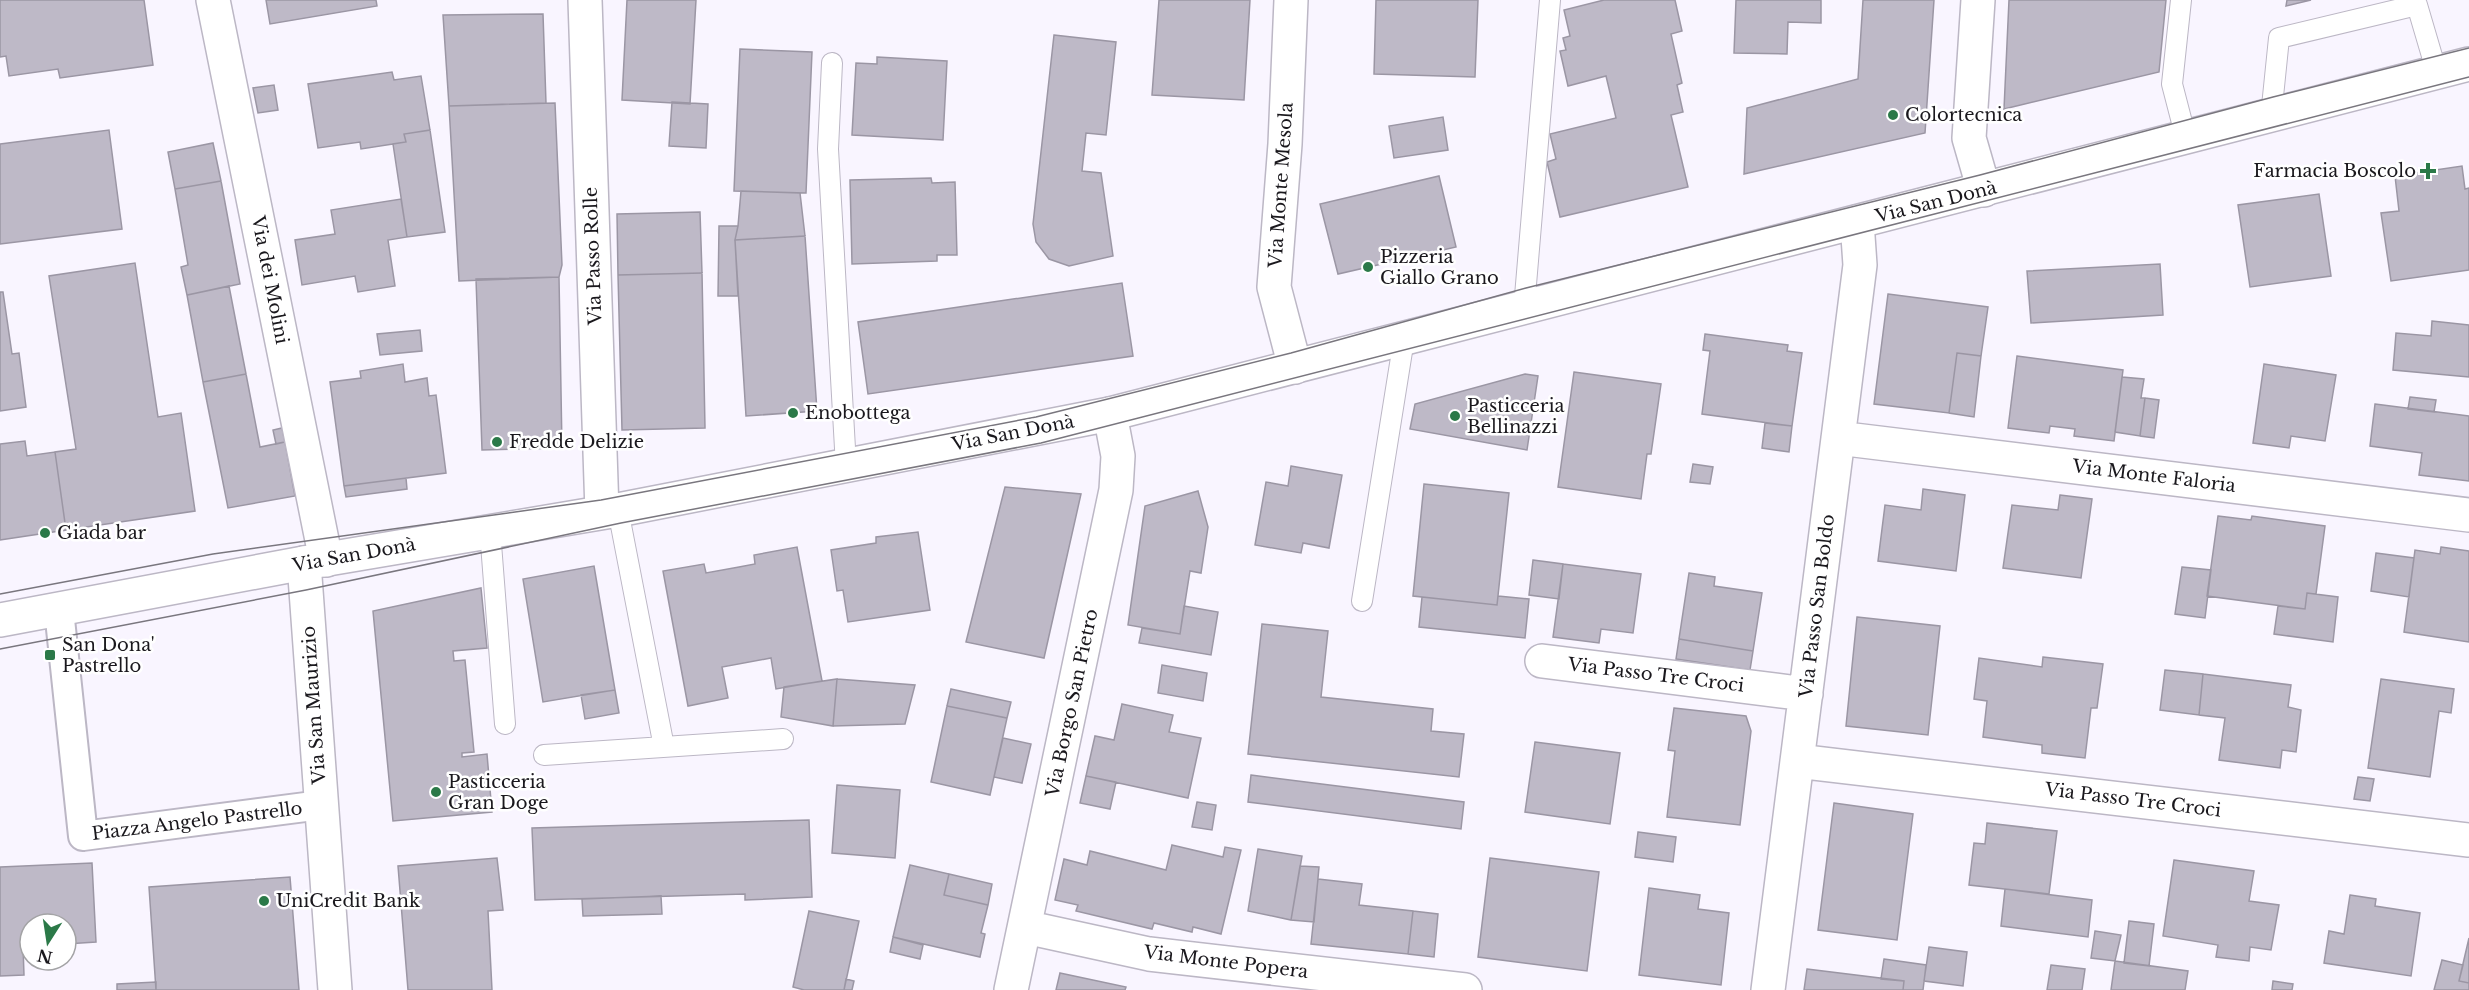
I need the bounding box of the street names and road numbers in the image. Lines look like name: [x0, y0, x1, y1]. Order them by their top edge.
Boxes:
street label: Via Monte Mesola: [1264, 101, 1298, 270]
street label: Via San Donà: [1872, 176, 1999, 228]
street label: Via Passo Rolle: [580, 187, 606, 326]
street label: Via dei Molini: [247, 213, 293, 346]
street label: Via San Donà: [949, 410, 1076, 456]
street label: Via Monte Faloria: [2070, 455, 2237, 497]
street label: Via Passo San Boldo: [1795, 513, 1839, 700]
street label: Via San Donà: [290, 533, 417, 577]
street label: Via Borgo San Pietro: [1041, 607, 1103, 800]
street label: Via San Maurizio: [297, 625, 331, 786]
street label: Via Passo Tre Croci: [1566, 653, 1745, 697]
street label: Via Passo Tre Croci: [2043, 778, 2222, 822]
street label: Piazza Angelo Pastrello: [90, 797, 304, 845]
street label: Via Monte Popera: [1142, 941, 1309, 983]

